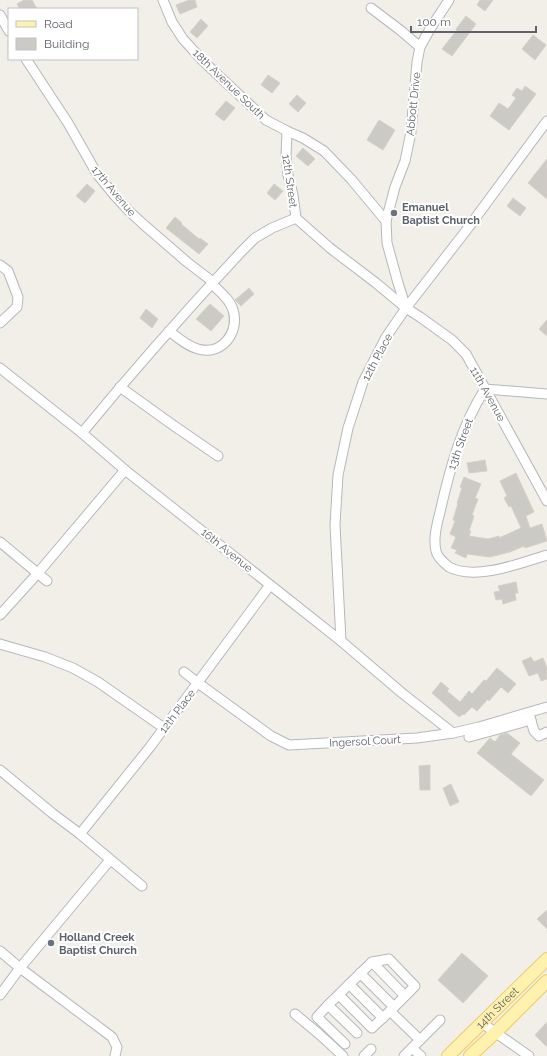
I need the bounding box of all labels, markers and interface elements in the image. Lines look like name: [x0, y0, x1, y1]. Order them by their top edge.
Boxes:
legend: [8, 8, 138, 60]
scale bar: [411, 8, 536, 34]
text: 100 m: [417, 15, 451, 29]
text: Road: [44, 17, 73, 31]
text: Building: [44, 37, 90, 51]
street label: 18th Avenue South: [190, 47, 267, 122]
street label: Abbott Drive: [404, 71, 423, 137]
street label: 12th Street: [279, 154, 300, 209]
street label: 17th Avenue: [89, 164, 139, 220]
place label: Emanuel Baptist Church: [402, 201, 480, 227]
marker: Emanuel Baptist Church: [389, 208, 399, 218]
street label: 12th Place: [360, 331, 396, 383]
street label: 11th Avenue: [467, 365, 508, 424]
street label: 13th Street: [445, 416, 476, 472]
street label: 16th Avenue: [198, 526, 255, 575]
street label: 12th Place: [157, 686, 198, 736]
street label: Ingersol Court: [329, 733, 402, 750]
place label: Holland Creek Baptist Church: [59, 931, 137, 957]
marker: Holland Creek Baptist Church: [46, 938, 56, 948]
street label: 14th Street: [474, 984, 522, 1032]

